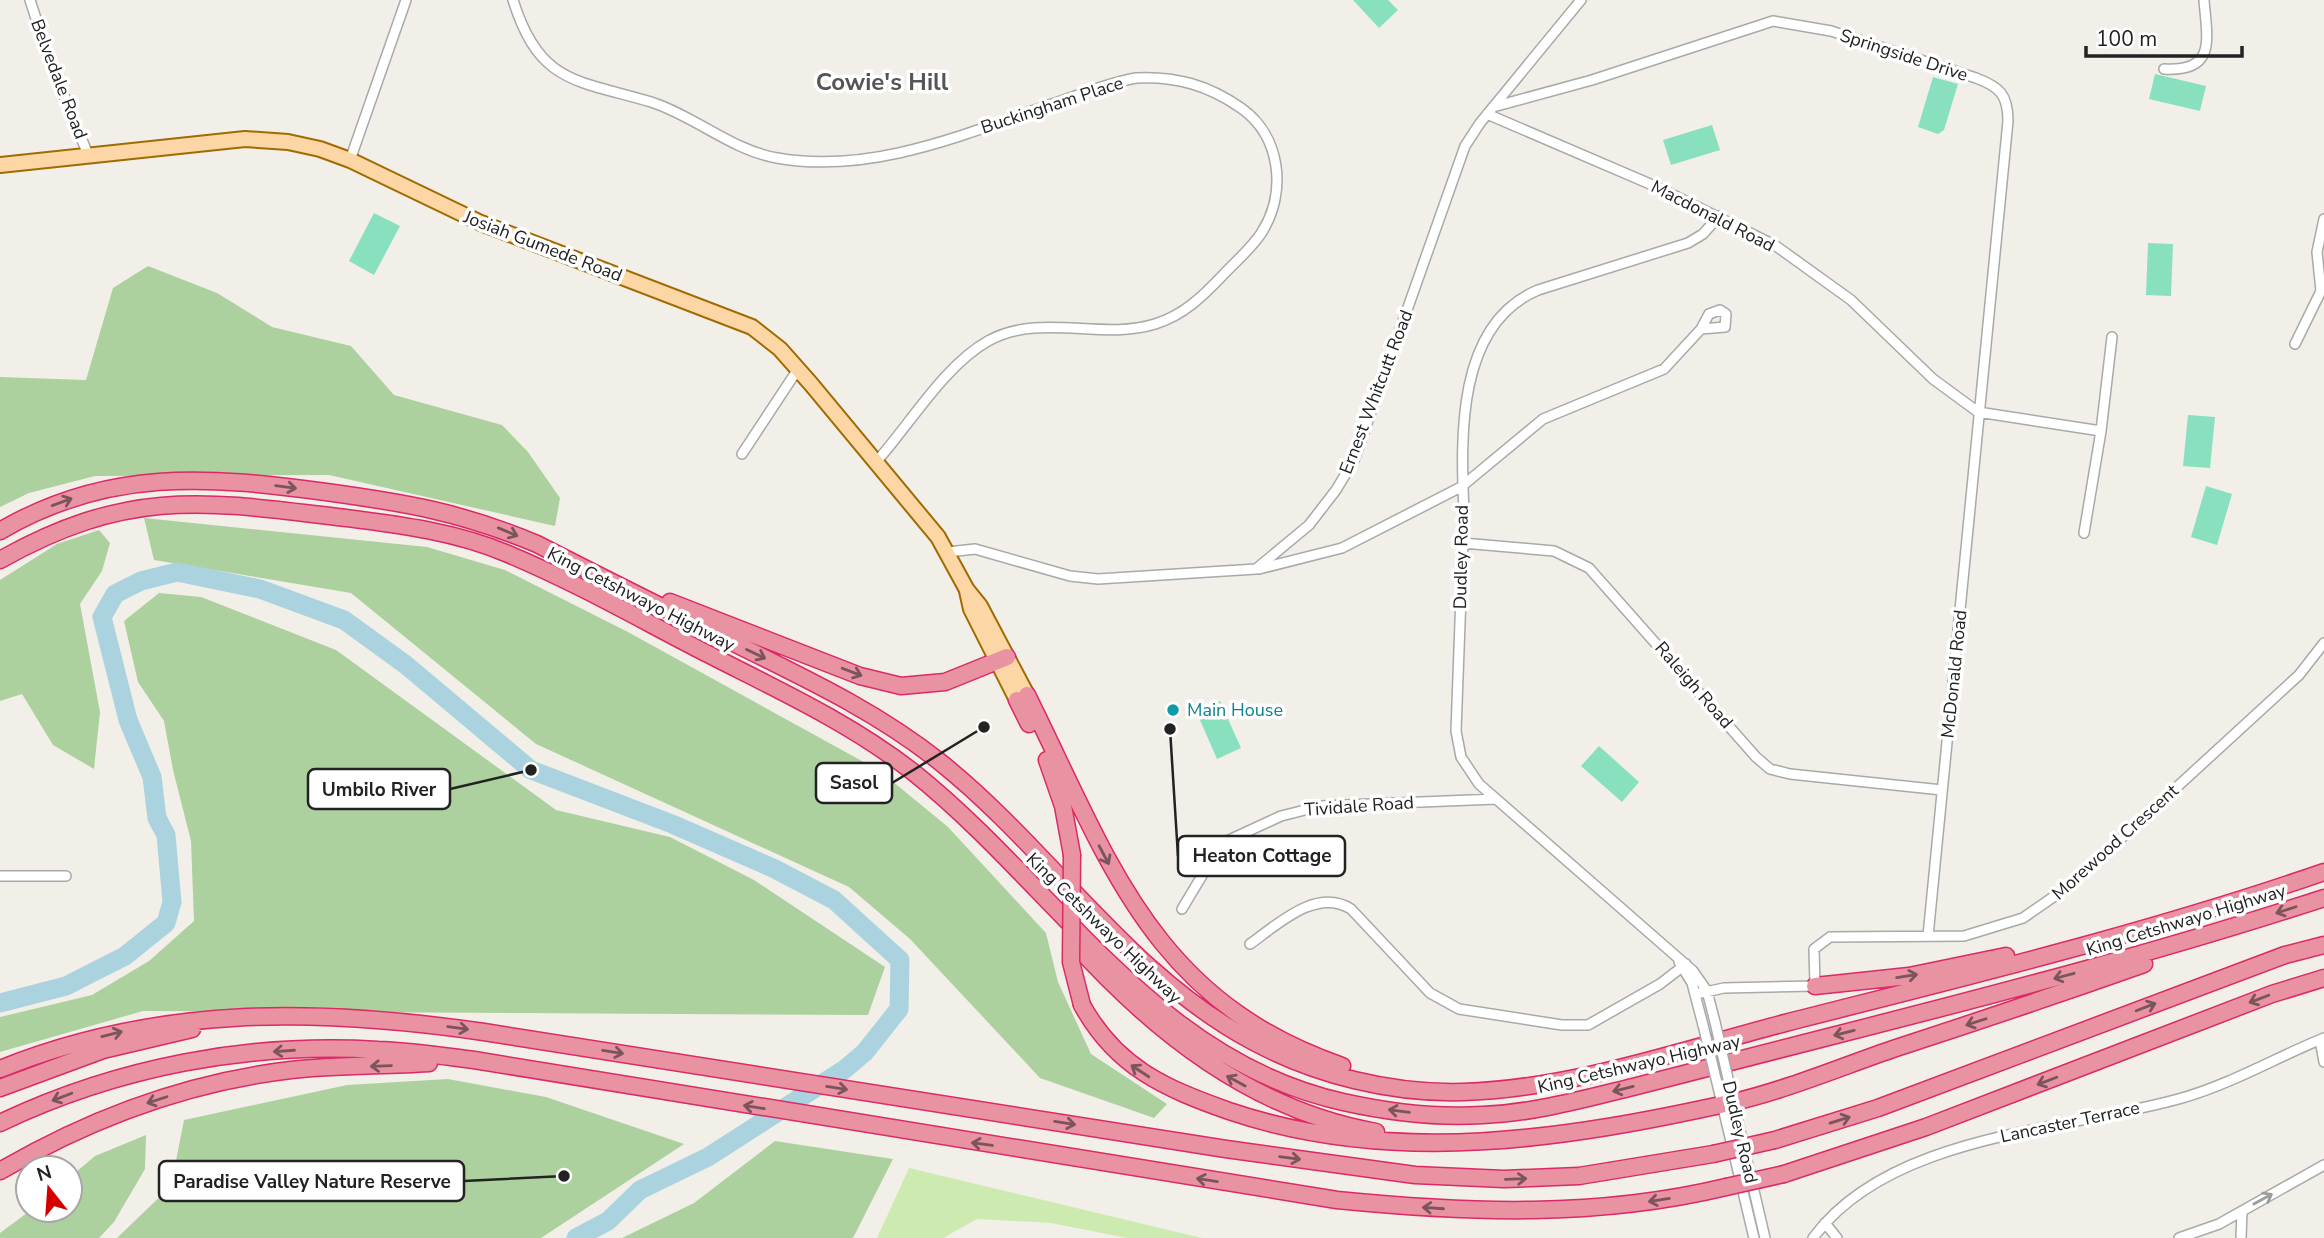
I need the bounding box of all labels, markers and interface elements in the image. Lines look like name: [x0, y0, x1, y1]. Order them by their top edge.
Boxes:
scale bar: [2086, 14, 2242, 58]
street label: Belvedale Road: [25, 15, 93, 143]
street label: Springside Drive: [1837, 23, 1971, 87]
text: 100 m: [2096, 25, 2157, 53]
district label: Cowie's Hill: [816, 66, 949, 98]
street label: Buckingham Place: [978, 71, 1126, 139]
street label: Macdonald Road: [1647, 175, 1779, 257]
street label: Josiah Gumede Road: [459, 204, 626, 287]
street label: Ernest Whitcutt Road: [1334, 306, 1418, 478]
one-way arrow: [274, 481, 297, 494]
one-way arrow: [50, 495, 72, 508]
street label: Dudley Road: [1448, 505, 1474, 609]
one-way arrow: [497, 526, 518, 539]
street label: King Cetshwayo Highway: [543, 541, 739, 657]
street label: McDonald Road: [1935, 609, 1973, 739]
street label: Raleigh Road: [1650, 636, 1738, 734]
one-way arrow: [745, 648, 766, 661]
one-way arrow: [841, 667, 862, 680]
place label: Main House: [1187, 698, 1283, 722]
marker: Main House: [1165, 702, 1181, 718]
callout: Sasol: [816, 763, 892, 803]
callout: Umbilo River: [308, 769, 450, 809]
text: Sasol: [830, 770, 878, 796]
text: Umbilo River: [322, 777, 437, 803]
street label: Morewood Crescent: [2047, 778, 2184, 905]
street label: Tividale Road: [1303, 790, 1415, 822]
callout: Heaton Cottage: [1178, 836, 1345, 876]
text: Heaton Cottage: [1192, 843, 1332, 869]
one-way arrow: [1098, 844, 1111, 865]
street label: King Cetshwayo Highway: [1021, 847, 1187, 1009]
street label: King Cetshwayo Highway: [2083, 878, 2289, 962]
one-way arrow: [2275, 905, 2297, 918]
one-way arrow: [1895, 969, 1918, 982]
one-way arrow: [2053, 970, 2076, 983]
one-way arrow: [2249, 994, 2271, 1007]
one-way arrow: [2134, 1000, 2156, 1013]
one-way arrow: [1965, 1016, 1987, 1029]
one-way arrow: [446, 1022, 468, 1035]
one-way arrow: [100, 1027, 122, 1040]
one-way arrow: [1833, 1027, 1856, 1040]
street label: King Cetshwayo Highway: [1535, 1029, 1743, 1099]
one-way arrow: [273, 1045, 295, 1058]
one-way arrow: [601, 1046, 624, 1059]
one-way arrow: [370, 1059, 393, 1072]
one-way arrow: [1131, 1064, 1150, 1079]
one-way arrow: [1226, 1074, 1247, 1087]
one-way arrow: [2036, 1075, 2058, 1088]
street label: Dudley Road: [1717, 1078, 1763, 1186]
one-way arrow: [826, 1082, 848, 1095]
one-way arrow: [1612, 1083, 1635, 1096]
one-way arrow: [51, 1091, 73, 1104]
one-way arrow: [147, 1095, 169, 1107]
street label: Lancaster Terrace: [1998, 1096, 2142, 1148]
one-way arrow: [743, 1100, 766, 1113]
one-way arrow: [1388, 1105, 1410, 1118]
one-way arrow: [1829, 1113, 1851, 1126]
one-way arrow: [1053, 1117, 1076, 1130]
one-way arrow: [972, 1137, 994, 1150]
one-way arrow: [1278, 1152, 1301, 1165]
north arrow: [14, 1154, 84, 1224]
text: N: [34, 1159, 55, 1188]
callout: Paradise Valley Nature Reserve: [159, 1161, 464, 1201]
text: Paradise Valley Nature Reserve: [173, 1169, 451, 1195]
one-way arrow: [1504, 1172, 1527, 1186]
one-way arrow: [1196, 1173, 1219, 1186]
one-way arrow: [2252, 1192, 2272, 1206]
one-way arrow: [1648, 1194, 1671, 1207]
one-way arrow: [1421, 1202, 1444, 1215]

